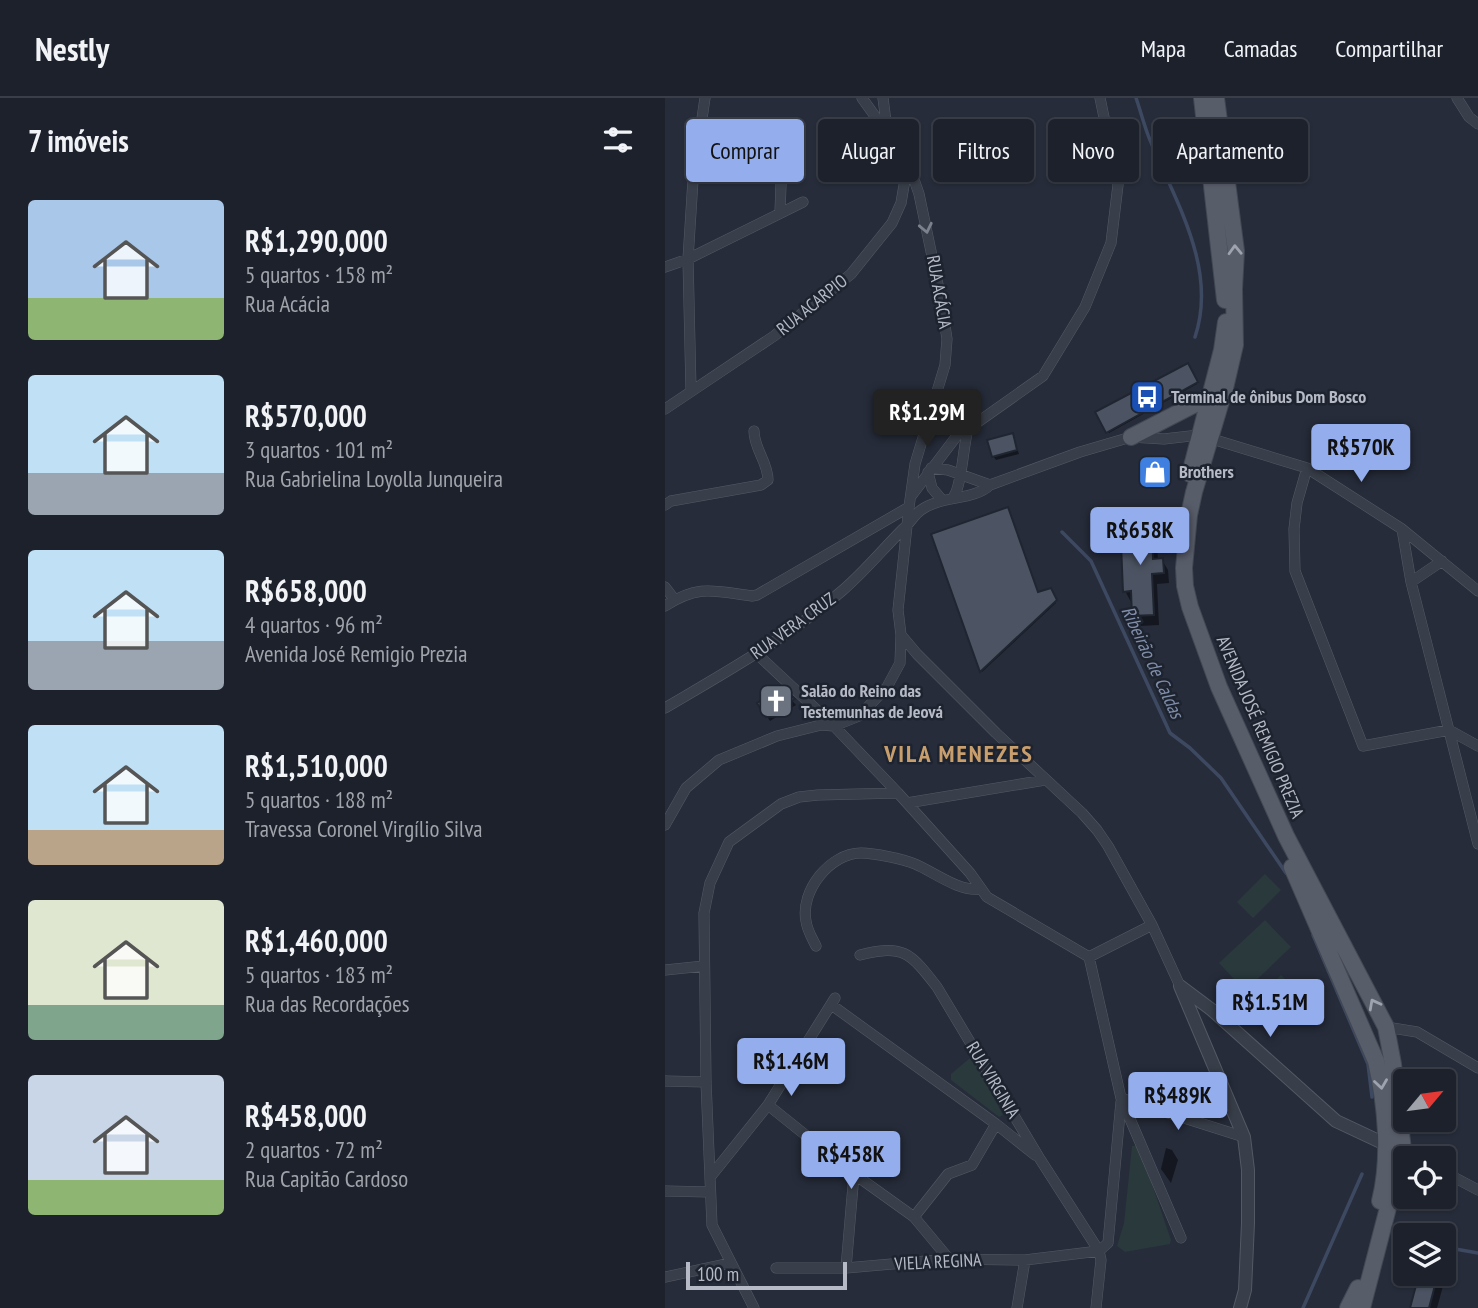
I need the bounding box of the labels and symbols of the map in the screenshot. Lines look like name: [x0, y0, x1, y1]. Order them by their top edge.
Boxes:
one-way arrow: [918, 222, 933, 234]
one-way arrow: [1228, 244, 1243, 255]
street label: RUA ACÁCIA: [922, 253, 957, 331]
street label: RUA ACARPIO: [772, 269, 852, 340]
bus stop icon: Terminal de ônibus Dom Bosco: [1128, 378, 1166, 416]
place label: Terminal de ônibus Dom Bosco: [1171, 385, 1366, 408]
pin: R$1.29M: [862, 390, 992, 449]
pin: R$570K: [1304, 424, 1418, 484]
shop icon: Brothers: [1136, 453, 1174, 491]
place label: Brothers: [1179, 460, 1234, 483]
pin: R$658K: [1083, 508, 1197, 567]
street label: RUA VERA CRUZ: [746, 587, 840, 664]
water label: Ribeirão de Caldas: [1116, 602, 1190, 723]
street label: AVENIDA JOSÉ REMIGIO PREZIA: [1212, 632, 1310, 822]
place label: Salão do Reino das Testemunhas de Jeová: [801, 679, 943, 723]
church icon: Salão do Reino das Testemunhas de Jeová: [757, 682, 795, 720]
district label: VILA MENEZES: [883, 738, 1034, 769]
pin: R$1.51M: [1205, 979, 1335, 1039]
one-way arrow: [1368, 999, 1382, 1011]
street label: RUA VIRGINIA: [962, 1037, 1026, 1123]
pin: R$1.46M: [726, 1038, 856, 1098]
north arrow: [1393, 1069, 1456, 1132]
pin: R$489K: [1121, 1072, 1235, 1132]
one-way arrow: [1373, 1078, 1388, 1090]
pin: R$458K: [794, 1132, 908, 1191]
street label: VIELA REGINA: [893, 1248, 983, 1275]
scale bar: [686, 1259, 847, 1291]

